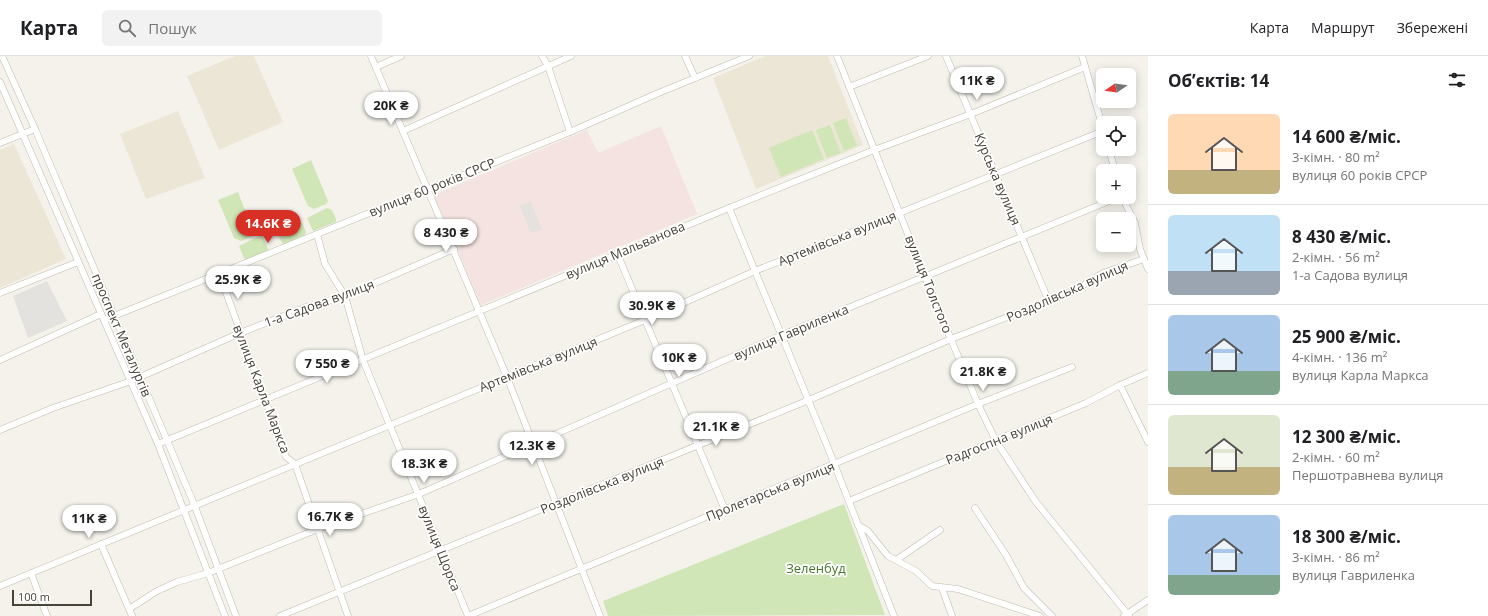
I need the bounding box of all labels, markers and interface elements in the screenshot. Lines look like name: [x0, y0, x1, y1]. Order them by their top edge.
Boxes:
search box: [102, 10, 382, 46]
text: Карта: [20, 15, 78, 41]
icon: search: [116, 17, 138, 39]
text: Пошук: [148, 18, 197, 38]
text: Карта: [1250, 18, 1289, 37]
text: Маршрут: [1311, 18, 1375, 37]
text: Збережені: [1397, 18, 1468, 37]
pin: 11K ₴: [949, 67, 1005, 101]
north arrow: [1096, 68, 1136, 108]
map controls: [1096, 68, 1136, 252]
text: Об’єктів: 14: [1168, 69, 1269, 92]
icon: filters: [1446, 69, 1468, 91]
text: 11K ₴: [959, 71, 995, 89]
pin: 20K ₴: [363, 92, 419, 126]
text: 20K ₴: [373, 96, 409, 114]
button: locate: [1096, 116, 1136, 156]
text: 14 600 ₴/міс.: [1292, 125, 1401, 148]
street label: Курська вулиця: [970, 130, 1026, 228]
icon: home: [1200, 130, 1248, 178]
text: 3-кімн. · 80 m²: [1292, 148, 1380, 166]
street label: вулиця 60 років СРСР: [366, 153, 498, 221]
button: +: [1096, 164, 1136, 204]
text: вулиця 60 років СРСР: [1292, 166, 1427, 184]
street label: Артемівська вулиця: [775, 206, 899, 270]
pin: 14.6K ₴: [231, 210, 305, 244]
button: −: [1096, 212, 1136, 252]
text: 14.6K ₴: [245, 214, 291, 232]
street label: вулиця Мальванова: [563, 217, 687, 283]
pin: 8 430 ₴: [409, 219, 483, 253]
text: 8 430 ₴: [423, 223, 469, 241]
text: 8 430 ₴/міс.: [1292, 225, 1391, 248]
icon: home: [1200, 231, 1248, 279]
street label: вулиця Толстого: [901, 232, 957, 336]
text: 2-кімн. · 56 m²: [1292, 248, 1380, 266]
street label: Роздолівська вулиця: [1003, 256, 1131, 326]
pin: 25.9K ₴: [201, 266, 275, 300]
text: 1-а Садова вулиця: [1292, 266, 1408, 284]
text: 25.9K ₴: [215, 270, 261, 288]
street label: проспект Металургів: [88, 271, 156, 399]
street label: 1-а Садова вулиця: [261, 275, 377, 331]
pin: 30.9K ₴: [615, 292, 689, 326]
text: 30.9K ₴: [629, 296, 675, 314]
street label: вулиця Гавриленка: [731, 300, 851, 364]
street label: вулиця Карла Маркса: [229, 322, 295, 456]
text: 25 900 ₴/міс.: [1292, 325, 1401, 348]
icon: home: [1200, 331, 1248, 379]
street label: Артемівська вулиця: [476, 332, 600, 396]
pin: 10K ₴: [651, 344, 707, 378]
text: 10K ₴: [661, 348, 697, 366]
text: 4-кімн. · 136 m²: [1292, 348, 1387, 366]
pin: 7 550 ₴: [290, 350, 364, 384]
text: 7 550 ₴: [304, 354, 350, 372]
pin: 21.8K ₴: [946, 358, 1020, 392]
text: 21.8K ₴: [960, 362, 1006, 380]
text: вулиця Карла Маркса: [1292, 366, 1429, 384]
street label: Радгоспна вулиця: [943, 409, 1055, 469]
pin: 21.1K ₴: [679, 413, 753, 447]
text: 21.1K ₴: [693, 417, 739, 435]
text: 12 300 ₴/міс.: [1292, 425, 1401, 448]
icon: home: [1200, 431, 1248, 479]
pin: 12.3K ₴: [495, 432, 569, 466]
text: 12.3K ₴: [509, 436, 555, 454]
text: 2-кімн. · 60 m²: [1292, 448, 1380, 466]
pin: 18.3K ₴: [387, 450, 461, 484]
street label: Роздолівська вулиця: [538, 452, 666, 518]
text: 18.3K ₴: [401, 454, 447, 472]
street label: Пролетарська вулиця: [703, 457, 837, 525]
text: Першотравнева вулиця: [1292, 466, 1443, 484]
street label: вулиця Щорса: [415, 502, 465, 594]
pin: 16.7K ₴: [293, 503, 367, 537]
pin: 11K ₴: [61, 505, 117, 539]
text: 16.7K ₴: [307, 507, 353, 525]
text: 11K ₴: [71, 509, 107, 527]
text: 18 300 ₴/міс.: [1292, 525, 1401, 548]
icon: home: [1200, 531, 1248, 579]
text: 3-кімн. · 86 m²: [1292, 548, 1380, 566]
park label: Зеленбуд: [786, 559, 846, 577]
text: вулиця Гавриленка: [1292, 566, 1415, 584]
scale bar: [12, 588, 92, 607]
text: 100 m: [18, 589, 50, 604]

